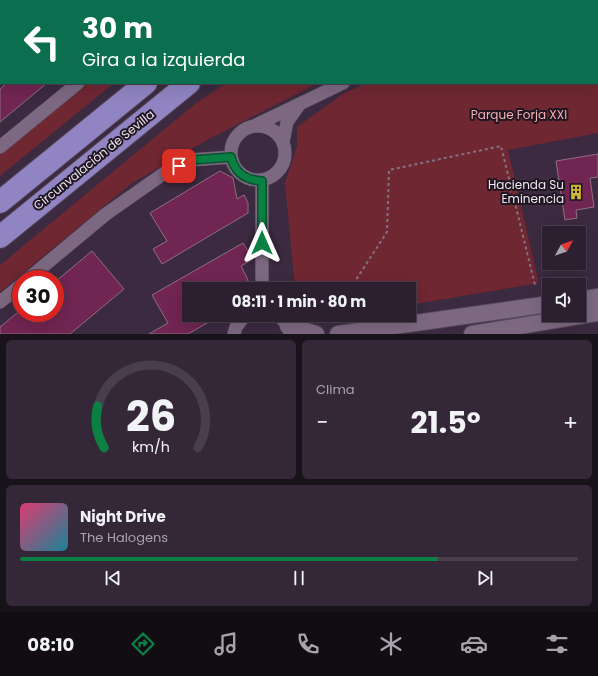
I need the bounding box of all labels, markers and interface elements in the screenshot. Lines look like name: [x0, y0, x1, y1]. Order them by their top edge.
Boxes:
text: 30 m: [82, 9, 153, 48]
icon: left: [16, 16, 68, 68]
text: Gira a la izquierda: [82, 47, 245, 72]
street label: Circunvalación de Sevilla: [30, 105, 158, 214]
park label: Parque Forja XXI: [471, 106, 567, 123]
pin: [162, 149, 196, 183]
icon: arrive: [168, 155, 190, 177]
place label: Hacienda Su Eminencia: [488, 176, 564, 207]
building icon: Hacienda Su Eminencia: [567, 183, 585, 201]
position arrow: [241, 222, 283, 264]
north arrow: [542, 226, 586, 270]
map controls: [542, 226, 586, 322]
speed limit sign: 30: [12, 270, 64, 322]
button: sound: [542, 278, 586, 322]
text: 08:11 · 1 min · 80 m: [232, 291, 366, 312]
text: Clima: [316, 380, 355, 399]
text: 26: [126, 386, 176, 445]
text: 21.5°: [410, 401, 481, 444]
text: −: [316, 407, 328, 438]
text: +: [563, 407, 578, 438]
text: km/h: [132, 436, 170, 456]
text: Night Drive: [80, 506, 166, 527]
text: The Halogens: [80, 528, 168, 547]
icon: previous: [102, 567, 124, 589]
icon: pause: [288, 567, 310, 589]
icon: next: [474, 567, 496, 589]
icon: directions: [129, 630, 157, 658]
icon: music: [212, 630, 240, 658]
icon: phone: [294, 630, 322, 658]
icon: climate: [377, 630, 405, 658]
icon: car: [460, 630, 488, 658]
icon: filters: [543, 630, 571, 658]
text: 08:10: [27, 632, 74, 657]

